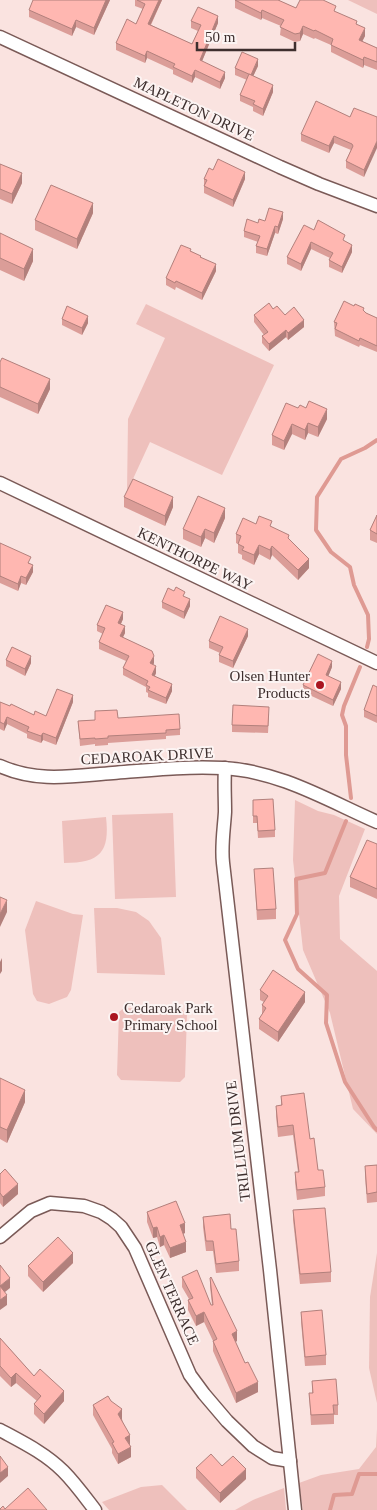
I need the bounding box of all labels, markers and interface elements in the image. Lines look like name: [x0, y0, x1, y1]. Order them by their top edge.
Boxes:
scale bar: [197, 20, 294, 52]
text: 50 m: [205, 29, 236, 45]
street label: MAPLETON DRIVE: [131, 74, 257, 144]
street label: KENTHORPE WAY: [135, 524, 255, 594]
place label: Olsen Hunter Products: [230, 668, 310, 701]
marker: Olsen Hunter Products: [314, 679, 326, 691]
street label: CEDAROAK DRIVE: [80, 745, 214, 767]
place label: Cedaroak Park Primary School: [124, 1000, 218, 1033]
marker: Cedaroak Park Primary School: [108, 1011, 120, 1023]
street label: TRILLIUM DRIVE: [223, 1080, 253, 1202]
street label: GLEN TERRACE: [142, 1239, 202, 1347]

